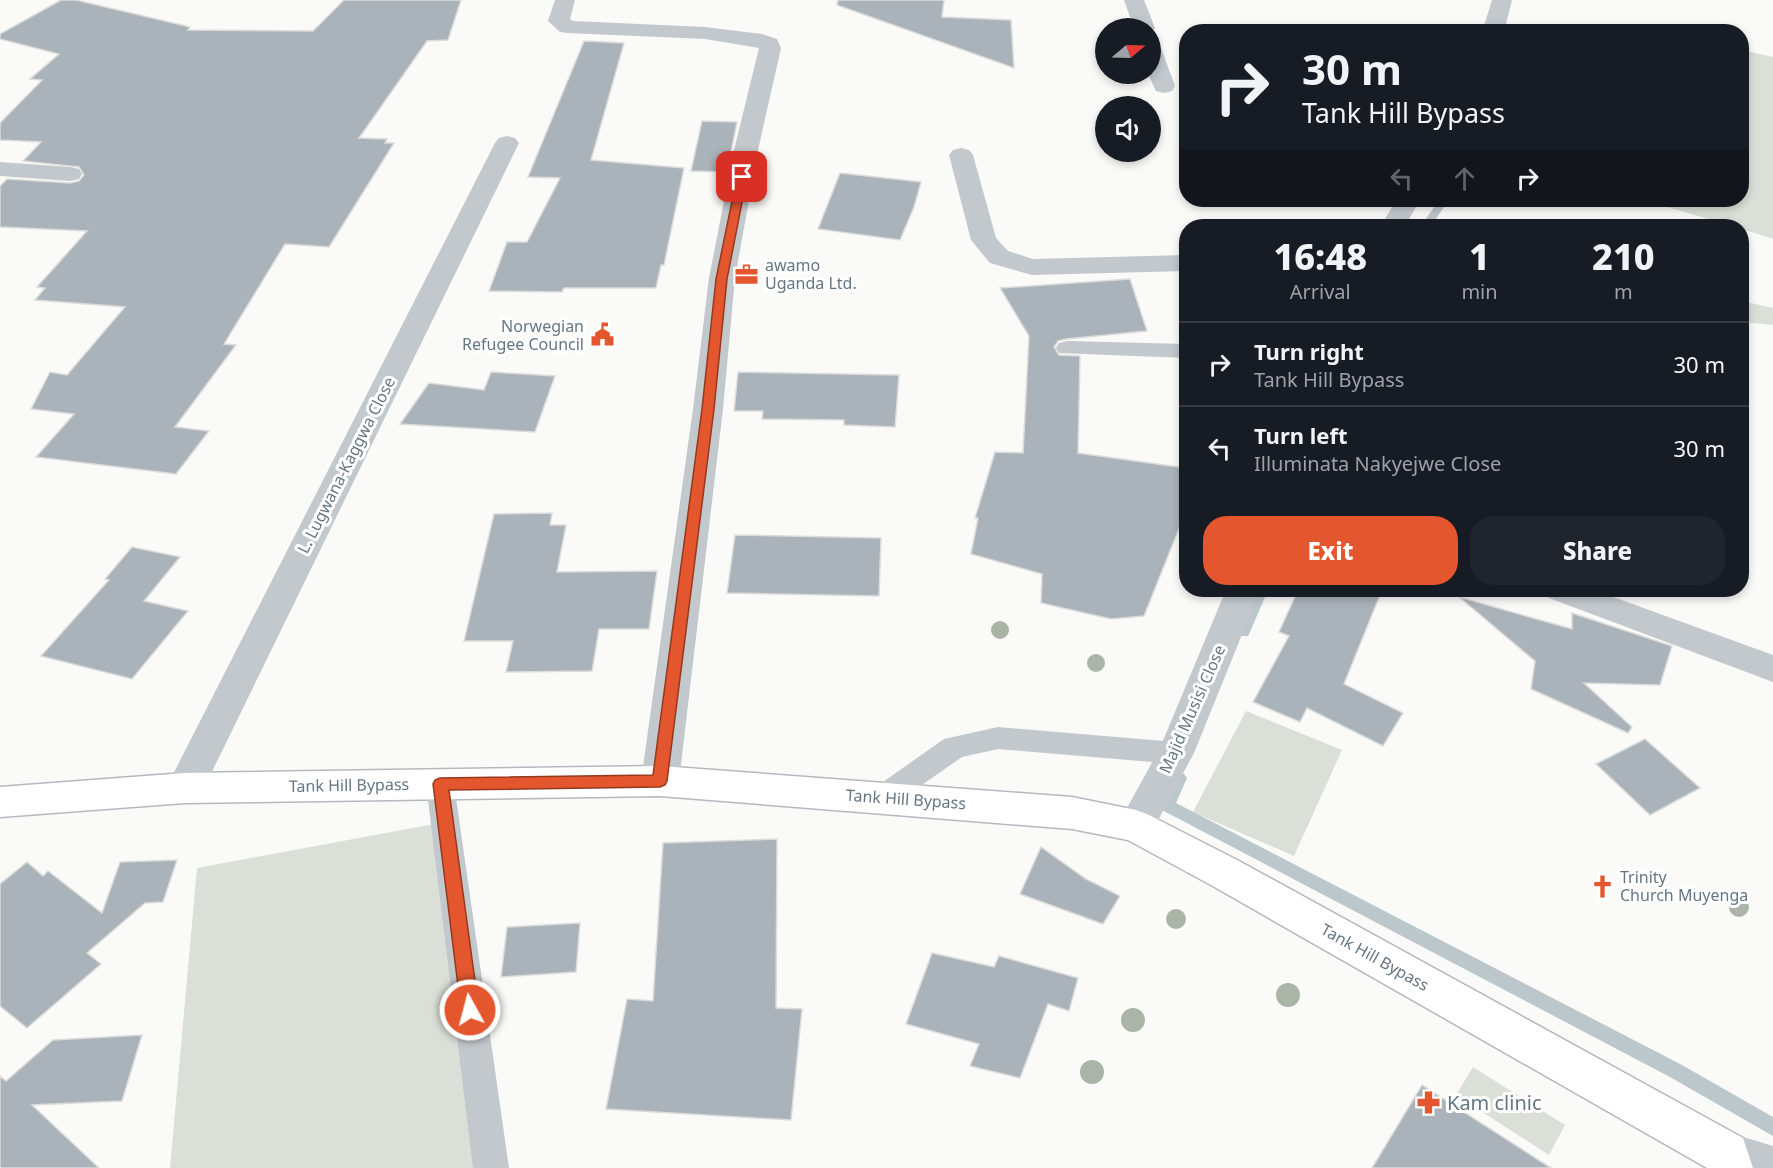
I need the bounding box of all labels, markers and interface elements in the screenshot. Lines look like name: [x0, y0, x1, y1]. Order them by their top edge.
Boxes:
north arrow: [1095, 18, 1161, 84]
map controls: [1095, 18, 1161, 162]
text: 30 m: [1302, 40, 1402, 97]
icon: right: [1203, 48, 1281, 126]
text: Tank Hill Bypass: [1302, 94, 1505, 131]
button: sound: [1095, 96, 1161, 162]
pin: [716, 151, 767, 202]
icon: arrive: [725, 160, 758, 193]
icon: left: [1385, 162, 1418, 195]
icon: ahead: [1448, 162, 1481, 195]
icon: right: [1511, 162, 1544, 195]
text: 16:48: [1273, 232, 1367, 281]
text: 1: [1469, 232, 1490, 281]
text: 210: [1592, 232, 1655, 281]
place label: awamo Uganda Ltd.: [765, 254, 857, 294]
office icon: awamo Uganda Ltd.: [734, 261, 760, 287]
text: Arrival: [1290, 278, 1351, 305]
text: min: [1461, 278, 1498, 305]
text: m: [1614, 278, 1633, 305]
place label: Norwegian Refugee Council: [462, 315, 584, 355]
public building icon: Norwegian Refugee Council: [589, 322, 615, 348]
text: Turn right: [1254, 336, 1364, 366]
icon: right: [1203, 348, 1236, 381]
text: 30 m: [1674, 349, 1725, 379]
text: Tank Hill Bypass: [1254, 366, 1404, 393]
street label: L. Lugwana-Kaggwa Close: [292, 373, 400, 557]
text: Turn left: [1254, 420, 1348, 450]
icon: left: [1203, 432, 1236, 465]
text: 30 m: [1674, 433, 1725, 463]
text: Illuminata Nakyejwe Close: [1254, 450, 1501, 477]
button: Exit: [1203, 516, 1458, 585]
button: Share: [1470, 516, 1725, 585]
street label: Majid Musisi Close: [1154, 641, 1230, 777]
street label: Tank Hill Bypass: [289, 773, 409, 797]
street label: Tank Hill Bypass: [845, 784, 967, 814]
place label: Trinity Church Muyenga: [1620, 866, 1748, 906]
church icon: Trinity Church Muyenga: [1589, 873, 1615, 899]
street label: Tank Hill Bypass: [1317, 918, 1433, 996]
position arrow: [438, 978, 502, 1042]
pharmacy icon: Kam clinic: [1416, 1089, 1442, 1115]
place label: Kam clinic: [1447, 1089, 1542, 1116]

